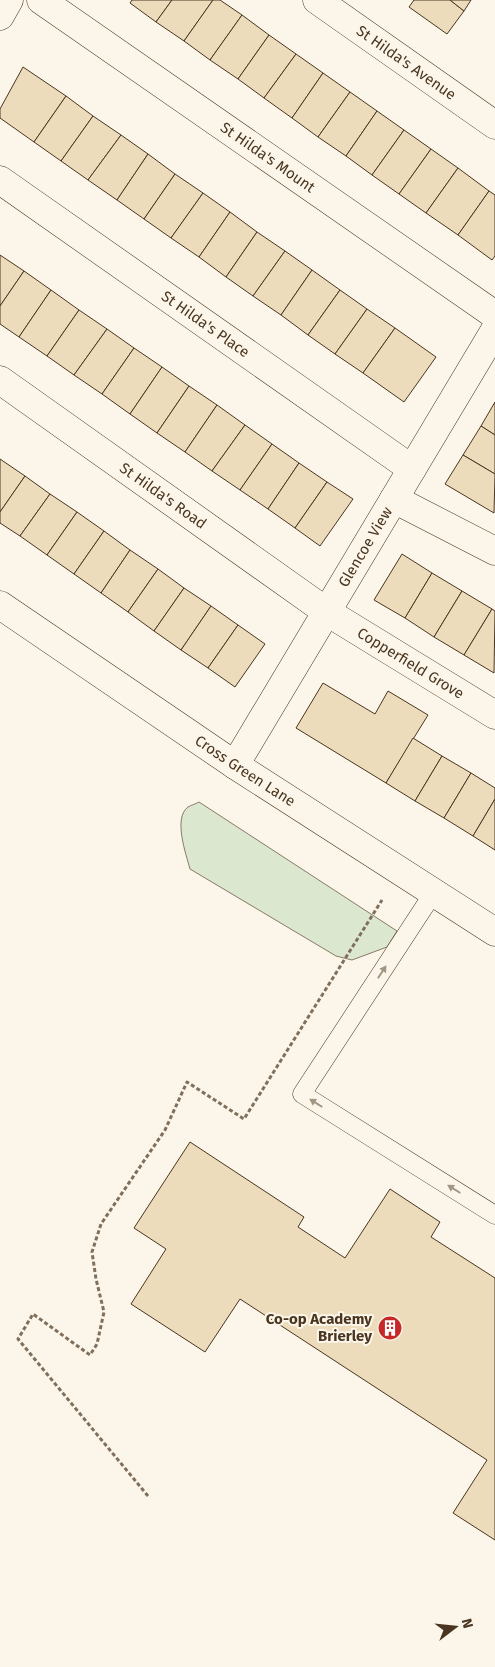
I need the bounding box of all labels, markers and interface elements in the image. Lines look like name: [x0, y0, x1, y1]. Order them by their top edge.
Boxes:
street label: St Hilda's Avenue: [353, 22, 459, 104]
street label: St Hilda's Mount: [217, 118, 319, 197]
street label: St Hilda's Place: [158, 287, 253, 361]
street label: St Hilda's Road: [116, 459, 210, 533]
street label: Glencoe View: [334, 503, 396, 590]
street label: Copperfield Grove: [354, 624, 467, 703]
street label: Cross Green Lane: [191, 731, 299, 810]
one-way arrow: [377, 965, 387, 978]
one-way arrow: [309, 1098, 323, 1107]
one-way arrow: [447, 1184, 460, 1194]
place label: Co-op Academy Brierley: [266, 1310, 372, 1345]
building icon: Co-op Academy Brierley: [377, 1315, 403, 1341]
north arrow: [430, 1602, 480, 1652]
text: N: [458, 1617, 476, 1630]

